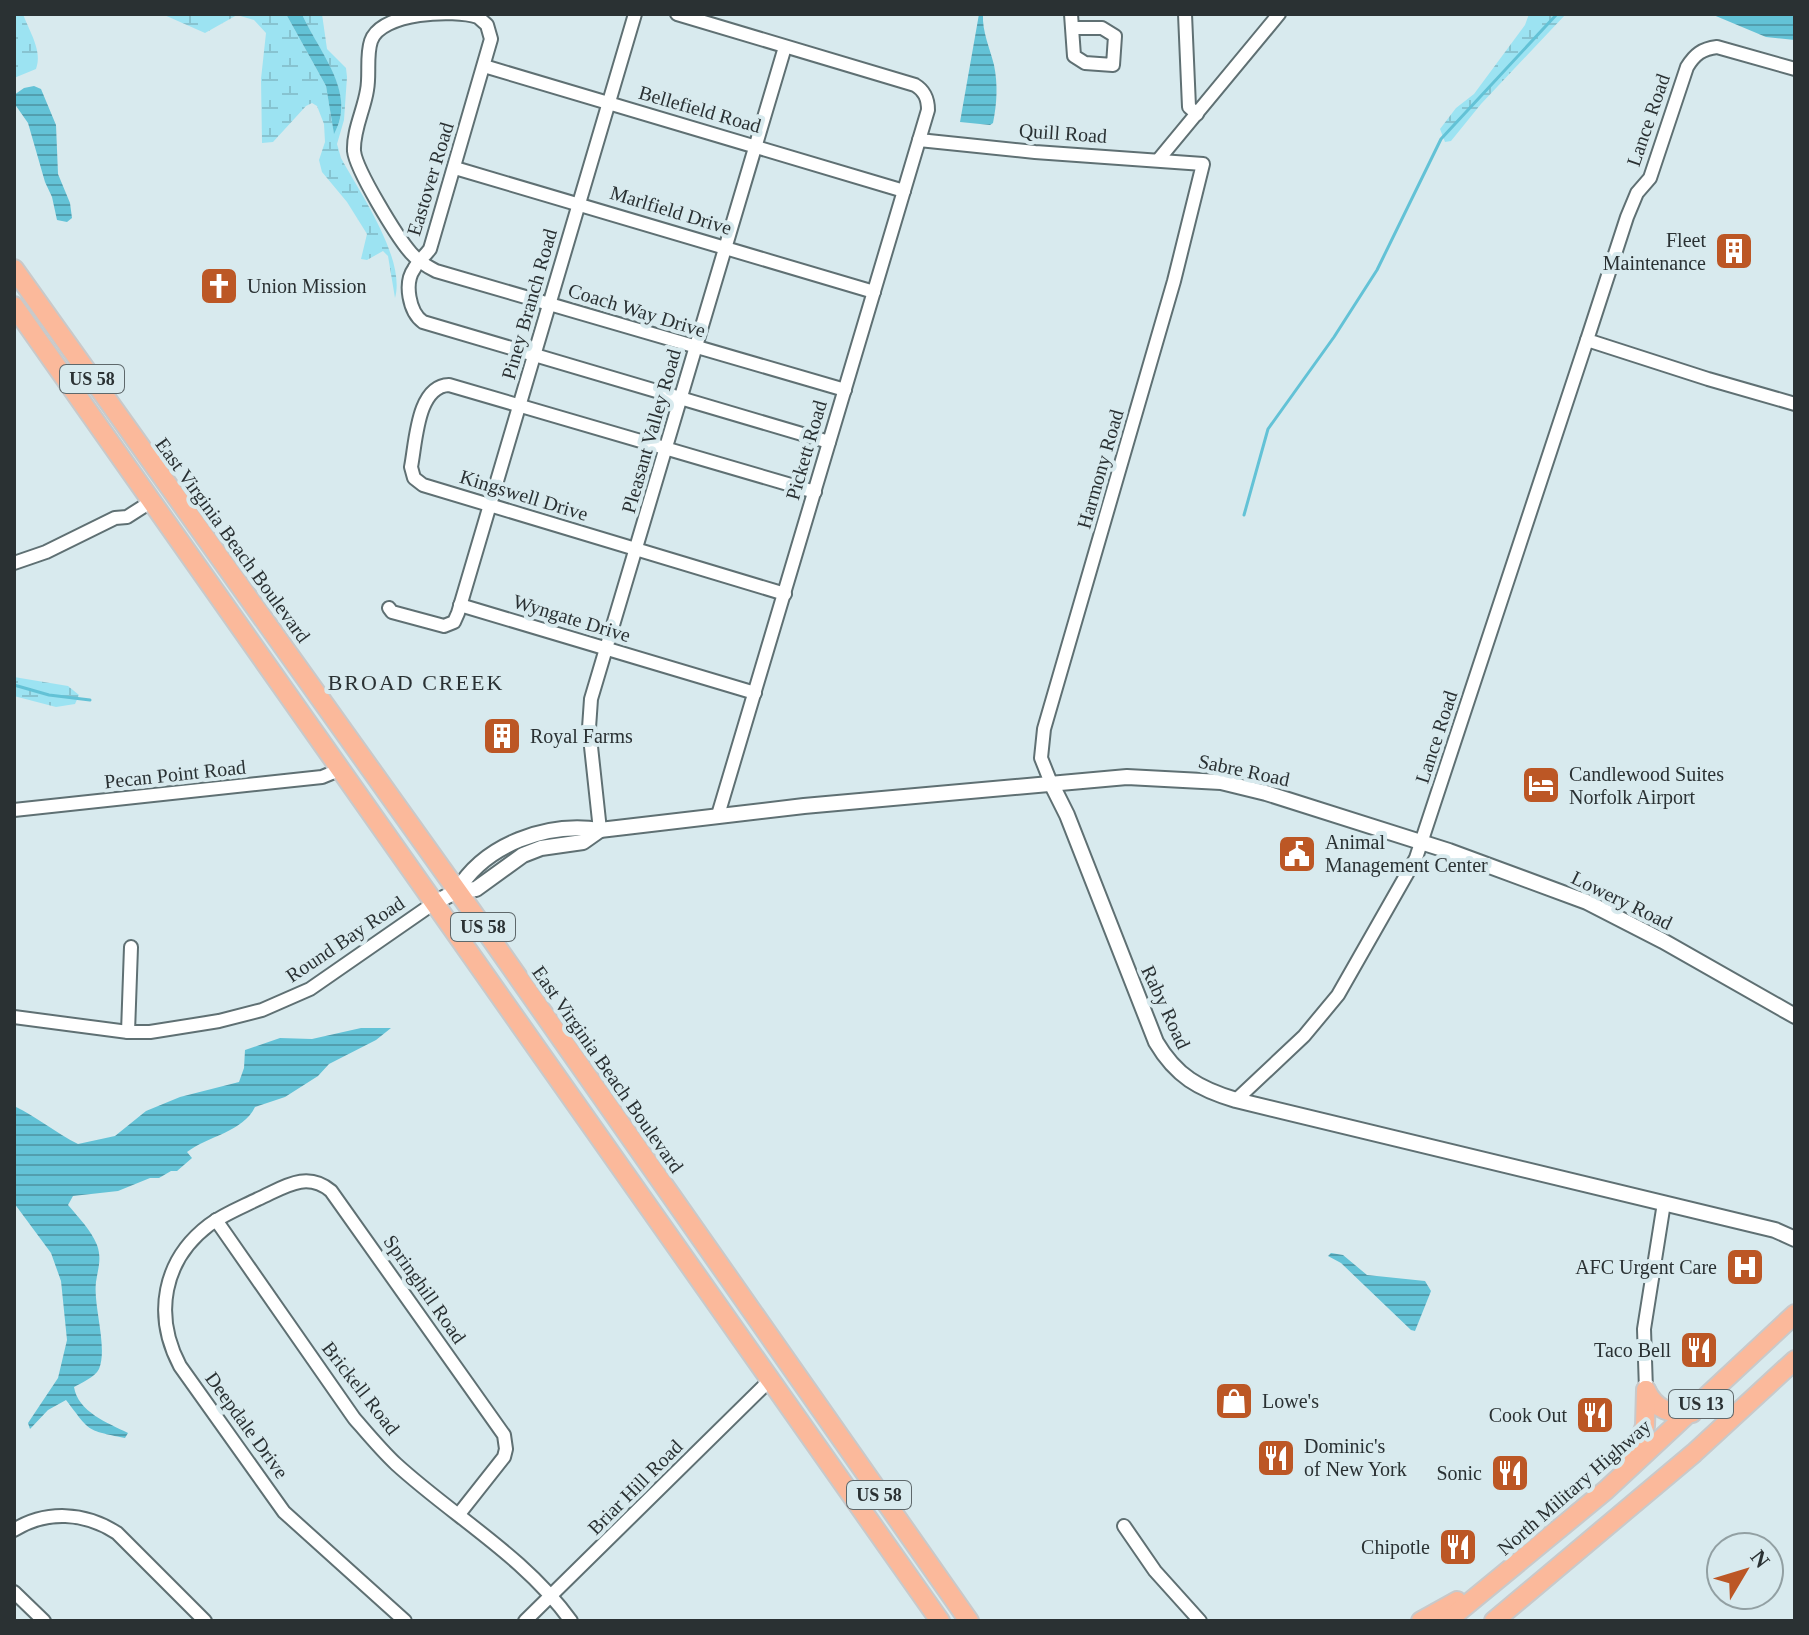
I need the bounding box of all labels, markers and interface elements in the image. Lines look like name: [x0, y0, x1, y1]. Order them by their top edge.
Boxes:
street label: Lance Road: [1622, 71, 1674, 169]
street label: Bellefield Road: [636, 81, 764, 137]
street label: Quill Road: [1018, 119, 1108, 147]
street label: Eastover Road: [402, 120, 458, 238]
street label: Marlfield Drive: [607, 181, 735, 239]
street label: Piney Branch Road: [497, 226, 562, 382]
place label: Fleet Maintenance: [1603, 229, 1706, 274]
building icon: Fleet Maintenance: [1713, 230, 1755, 272]
church icon: Union Mission: [198, 265, 240, 307]
place label: Union Mission: [247, 275, 366, 297]
street label: Coach Way Drive: [565, 279, 708, 342]
street label: Pleasant Valley Road: [617, 346, 686, 516]
road number: US 58: [60, 365, 124, 393]
street label: Pickett Road: [781, 398, 831, 502]
street label: Harmony Road: [1073, 407, 1128, 531]
street label: East Virginia Beach Boulevard: [151, 433, 315, 647]
street label: Kingswell Drive: [457, 465, 591, 526]
street label: Wyngate Drive: [510, 590, 633, 647]
district label: BROAD CREEK: [328, 670, 504, 695]
street label: Lance Road: [1411, 688, 1461, 786]
building icon: Royal Farms: [481, 715, 523, 757]
place label: Royal Farms: [530, 725, 633, 748]
street label: Sabre Road: [1196, 750, 1292, 790]
street label: Pecan Point Road: [103, 756, 247, 792]
place label: Candlewood Suites Norfolk Airport: [1569, 763, 1724, 809]
hotel icon: Candlewood Suites Norfolk Airport: [1520, 764, 1562, 806]
place label: Animal Management Center: [1325, 831, 1488, 877]
public building icon: Animal Management Center: [1276, 833, 1318, 875]
street label: Lowery Road: [1568, 866, 1676, 935]
street label: Round Bay Road: [282, 891, 409, 987]
road number: US 58: [451, 913, 515, 941]
street label: East Virginia Beach Boulevard: [527, 961, 688, 1177]
street label: Raby Road: [1136, 962, 1195, 1053]
street label: Springhill Road: [379, 1231, 470, 1348]
hospital icon: AFC Urgent Care: [1724, 1246, 1766, 1288]
place label: AFC Urgent Care: [1575, 1256, 1717, 1279]
restaurant icon: Taco Bell: [1678, 1329, 1720, 1371]
street label: Brickell Road: [318, 1337, 404, 1439]
place label: Taco Bell: [1594, 1339, 1671, 1361]
street label: Deepdale Drive: [200, 1368, 293, 1483]
shop icon: Lowe's: [1213, 1380, 1255, 1422]
place label: Lowe's: [1262, 1390, 1319, 1412]
road number: US 13: [1669, 1390, 1733, 1418]
restaurant icon: Cook Out: [1574, 1394, 1616, 1436]
place label: Cook Out: [1489, 1404, 1567, 1426]
street label: North Military Highway: [1493, 1415, 1656, 1560]
street label: Briar Hill Road: [583, 1435, 687, 1539]
place label: Dominic's of New York: [1304, 1435, 1407, 1480]
restaurant icon: Dominic's of New York: [1255, 1437, 1297, 1479]
restaurant icon: Sonic: [1489, 1452, 1531, 1494]
place label: Sonic: [1436, 1462, 1482, 1484]
road number: US 58: [847, 1481, 911, 1509]
restaurant icon: Chipotle: [1437, 1526, 1479, 1568]
north arrow: [1705, 1531, 1785, 1611]
place label: Chipotle: [1361, 1536, 1430, 1559]
text: N: [1746, 1545, 1775, 1573]

